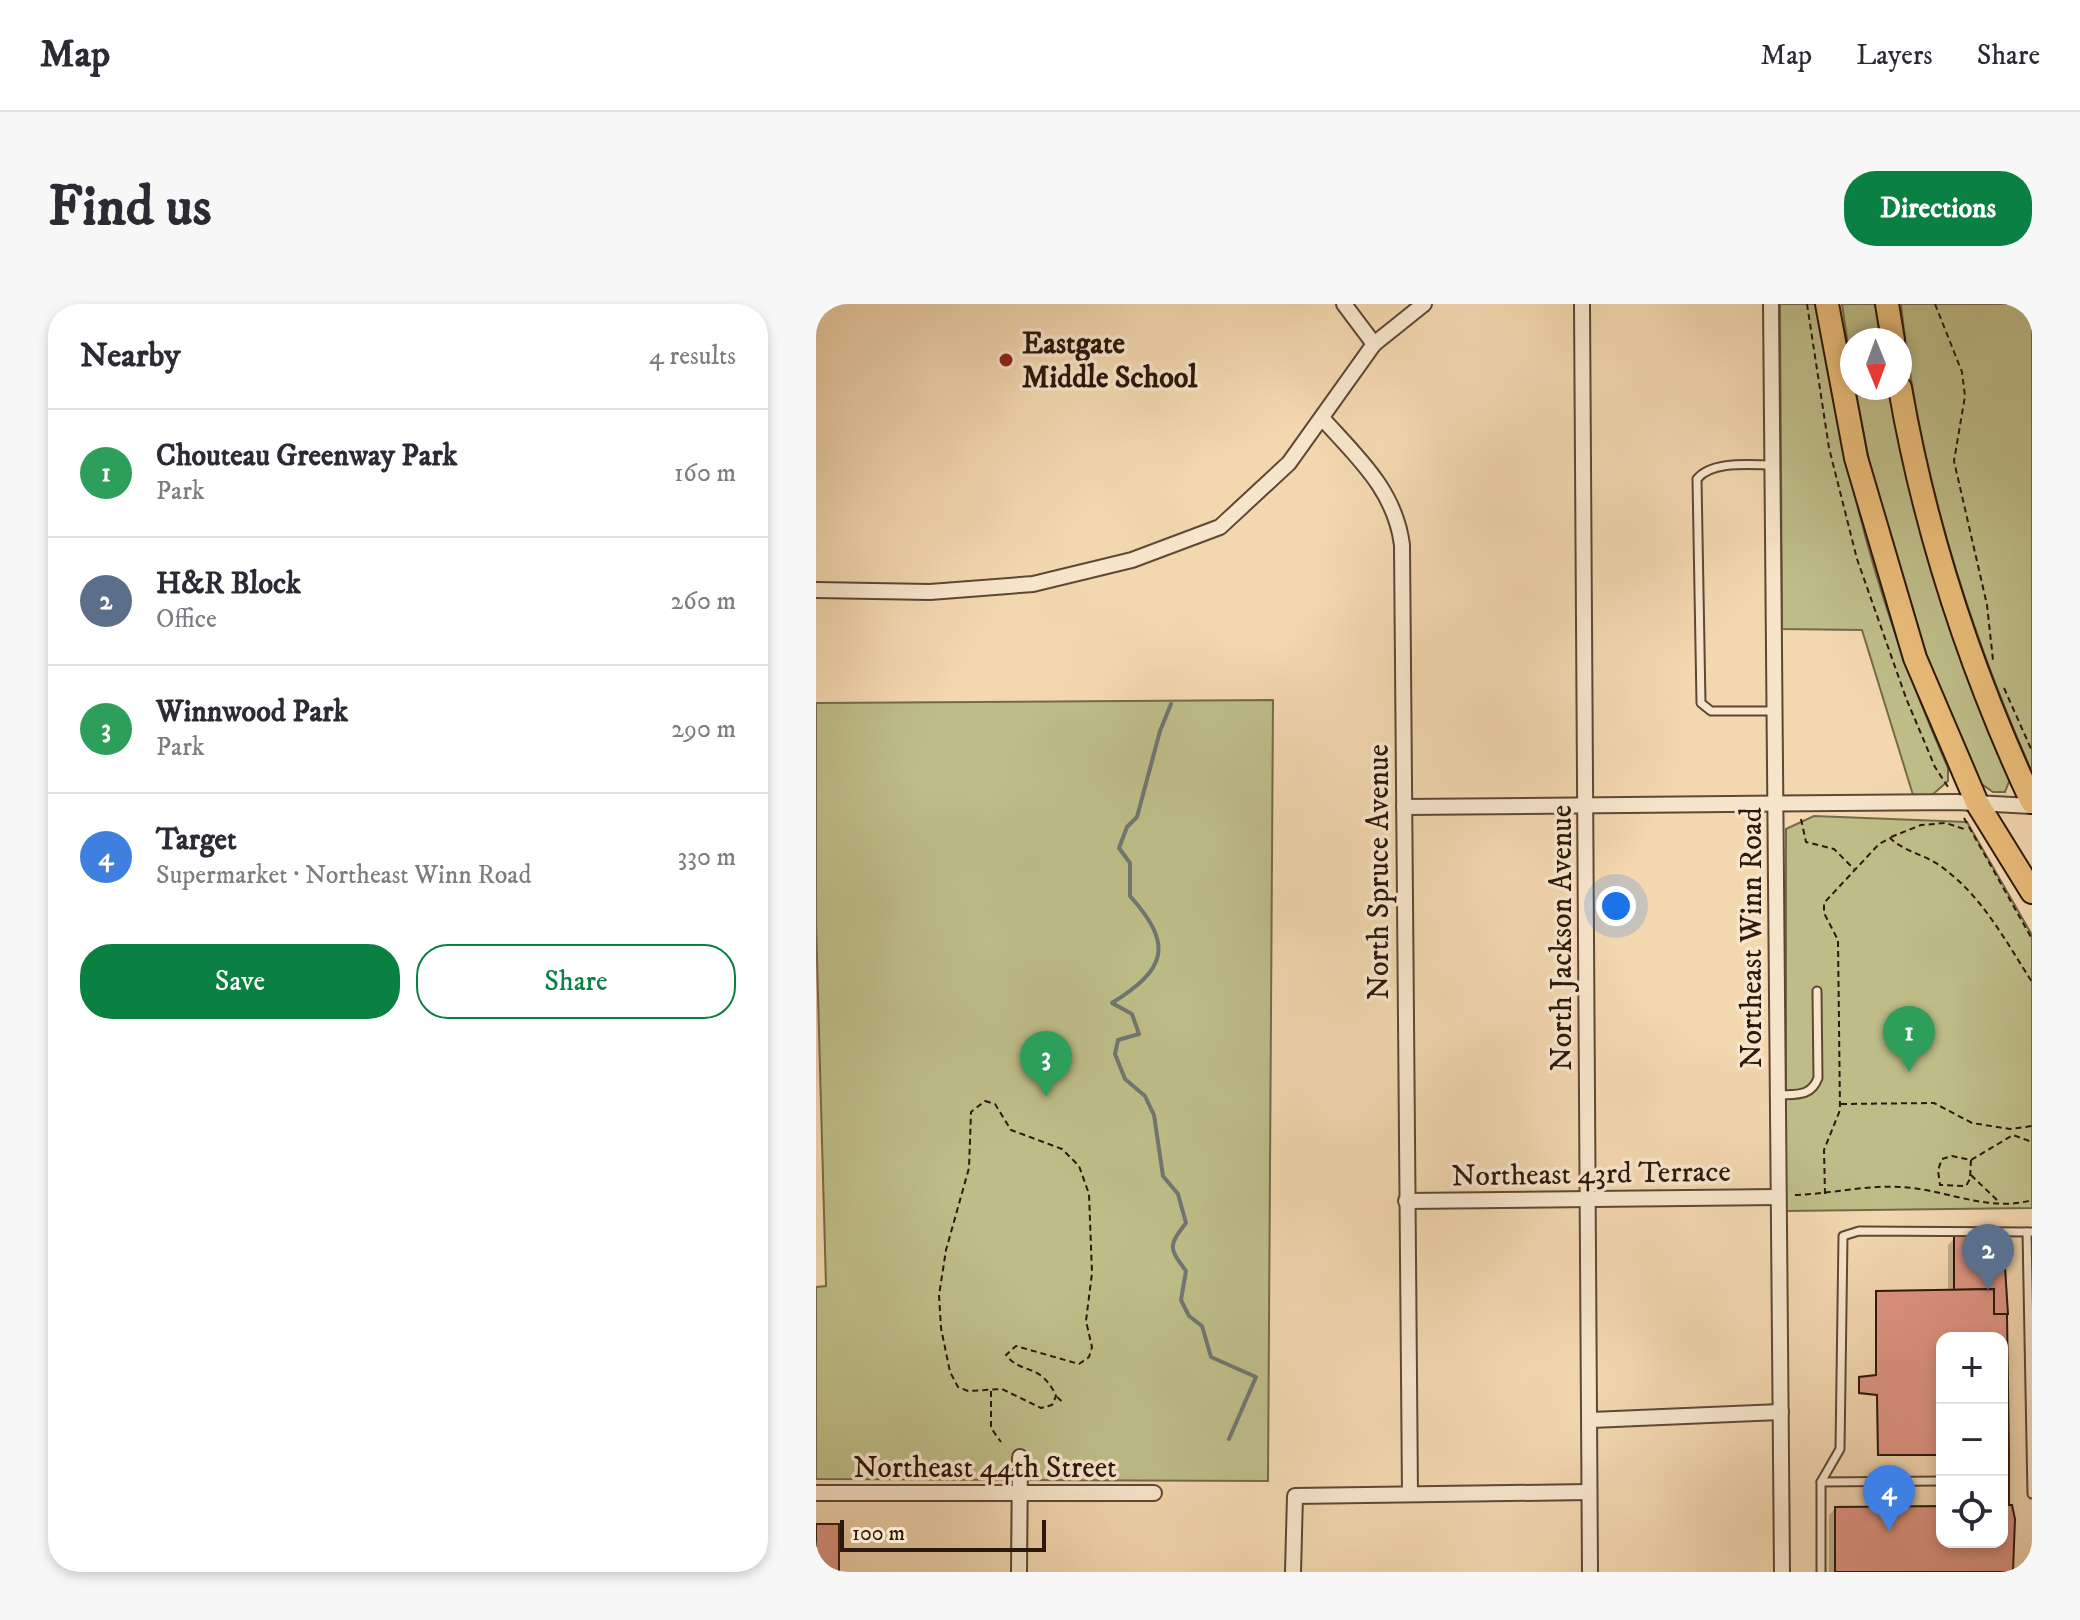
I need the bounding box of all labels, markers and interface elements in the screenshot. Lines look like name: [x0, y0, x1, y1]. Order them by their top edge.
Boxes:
text: Map: [40, 31, 110, 79]
text: Map: [1761, 38, 1812, 73]
text: Layers: [1856, 38, 1933, 73]
text: Share: [1977, 38, 2040, 73]
button: Directions: [1844, 171, 2032, 246]
text: Find us: [48, 173, 212, 243]
place label: Eastgate Middle School: [1022, 326, 1198, 397]
north arrow: [1840, 328, 1912, 400]
text: Nearby: [80, 335, 181, 377]
text: 4 results: [649, 340, 736, 373]
marker: Eastgate Middle School: [997, 351, 1015, 369]
text: Chouteau Greenway Park: [156, 438, 457, 475]
text: 1: [101, 457, 111, 490]
text: 160 m: [674, 457, 736, 490]
text: Park: [156, 475, 205, 508]
text: H&R Block: [156, 566, 301, 603]
text: 2: [100, 585, 112, 618]
text: 260 m: [671, 585, 736, 618]
text: Office: [156, 603, 217, 636]
text: Winnwood Park: [156, 694, 348, 731]
text: 3: [101, 713, 111, 746]
text: 290 m: [671, 713, 736, 746]
text: Park: [156, 731, 205, 764]
street label: North Spruce Avenue: [1361, 744, 1398, 1000]
street label: North Jackson Avenue: [1544, 805, 1581, 1071]
street label: Northeast Winn Road: [1734, 807, 1771, 1069]
text: Target: [156, 822, 237, 859]
text: 4: [99, 841, 113, 874]
text: 330 m: [678, 841, 736, 874]
text: Supermarket · Northeast Winn Road: [156, 859, 531, 892]
your location: [1596, 886, 1636, 926]
button: Save: [80, 944, 400, 1019]
button: Share: [416, 944, 736, 1019]
pin: 1: [1883, 1006, 1935, 1072]
pin: 3: [1020, 1031, 1072, 1097]
street label: Northeast 43rd Terrace: [1451, 1154, 1731, 1195]
pin: 2: [1962, 1224, 2014, 1290]
map controls: [1936, 1332, 2008, 1548]
button: +: [1936, 1332, 2008, 1404]
button: −: [1936, 1404, 2008, 1476]
street label: Northeast 44th Street: [853, 1450, 1117, 1487]
pin: 4: [1863, 1465, 1915, 1531]
button: locate: [1936, 1476, 2008, 1548]
scale bar: [840, 1516, 1046, 1552]
text: 100 m: [852, 1520, 905, 1547]

